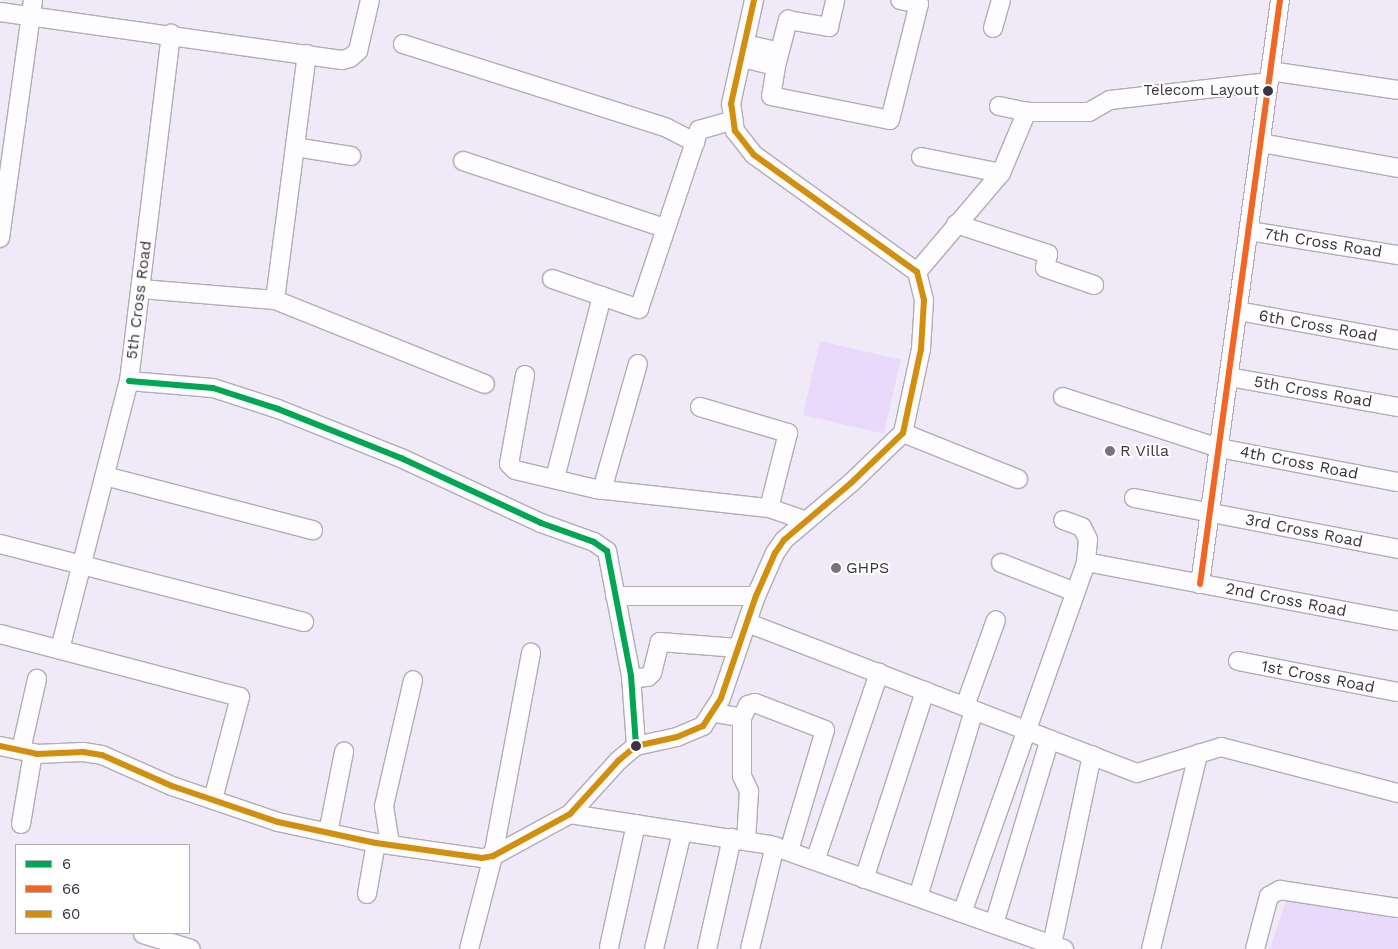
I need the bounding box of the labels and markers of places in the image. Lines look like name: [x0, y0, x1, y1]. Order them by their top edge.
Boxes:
place label: Telecom Layout: [1144, 82, 1259, 100]
marker: Telecom Layout: [1263, 86, 1273, 96]
place label: R Villa: [1120, 441, 1170, 461]
marker: R Villa: [1104, 445, 1116, 457]
place label: GHPS: [846, 558, 889, 578]
marker: GHPS: [830, 562, 842, 574]
unlabelled marker: [631, 741, 641, 751]

